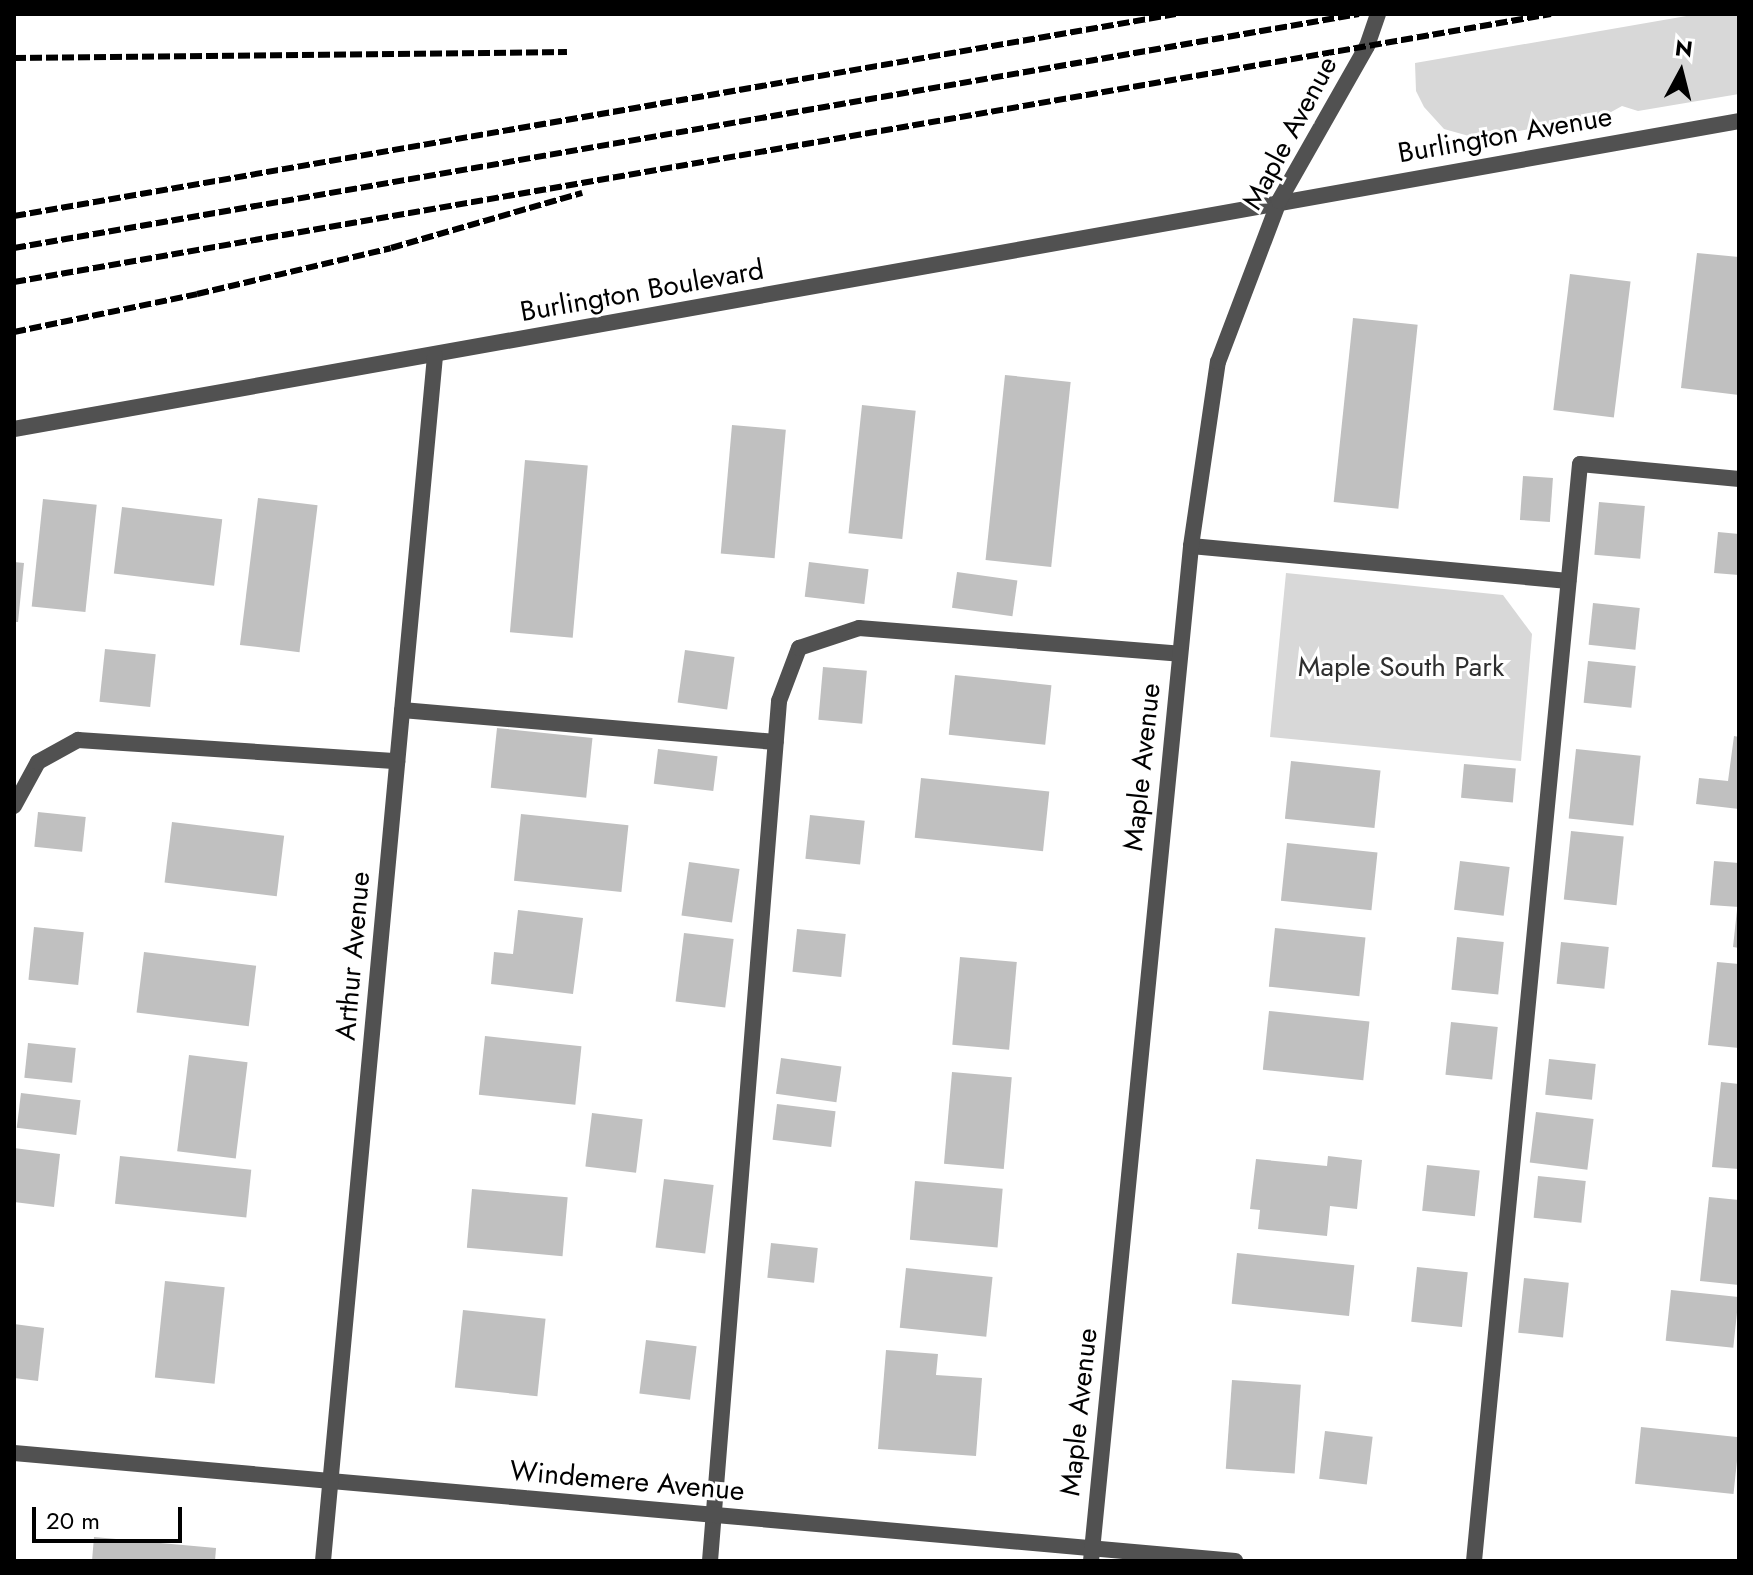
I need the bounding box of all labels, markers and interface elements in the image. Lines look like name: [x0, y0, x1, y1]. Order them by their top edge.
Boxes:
text: N: [1673, 31, 1695, 65]
north arrow: [1641, 32, 1721, 112]
street label: Maple Avenue: [1236, 51, 1344, 215]
street label: Burlington Avenue: [1395, 100, 1615, 170]
street label: Burlington Boulevard: [518, 253, 766, 329]
park label: Maple South Park: [1298, 650, 1504, 684]
street label: Maple Avenue: [1116, 681, 1168, 853]
street label: Arthur Avenue: [329, 870, 377, 1042]
street label: Maple Avenue: [1053, 1326, 1105, 1498]
street label: Windemere Avenue: [508, 1454, 746, 1508]
scale bar: [36, 1491, 186, 1541]
text: 20 m: [46, 1503, 100, 1538]

